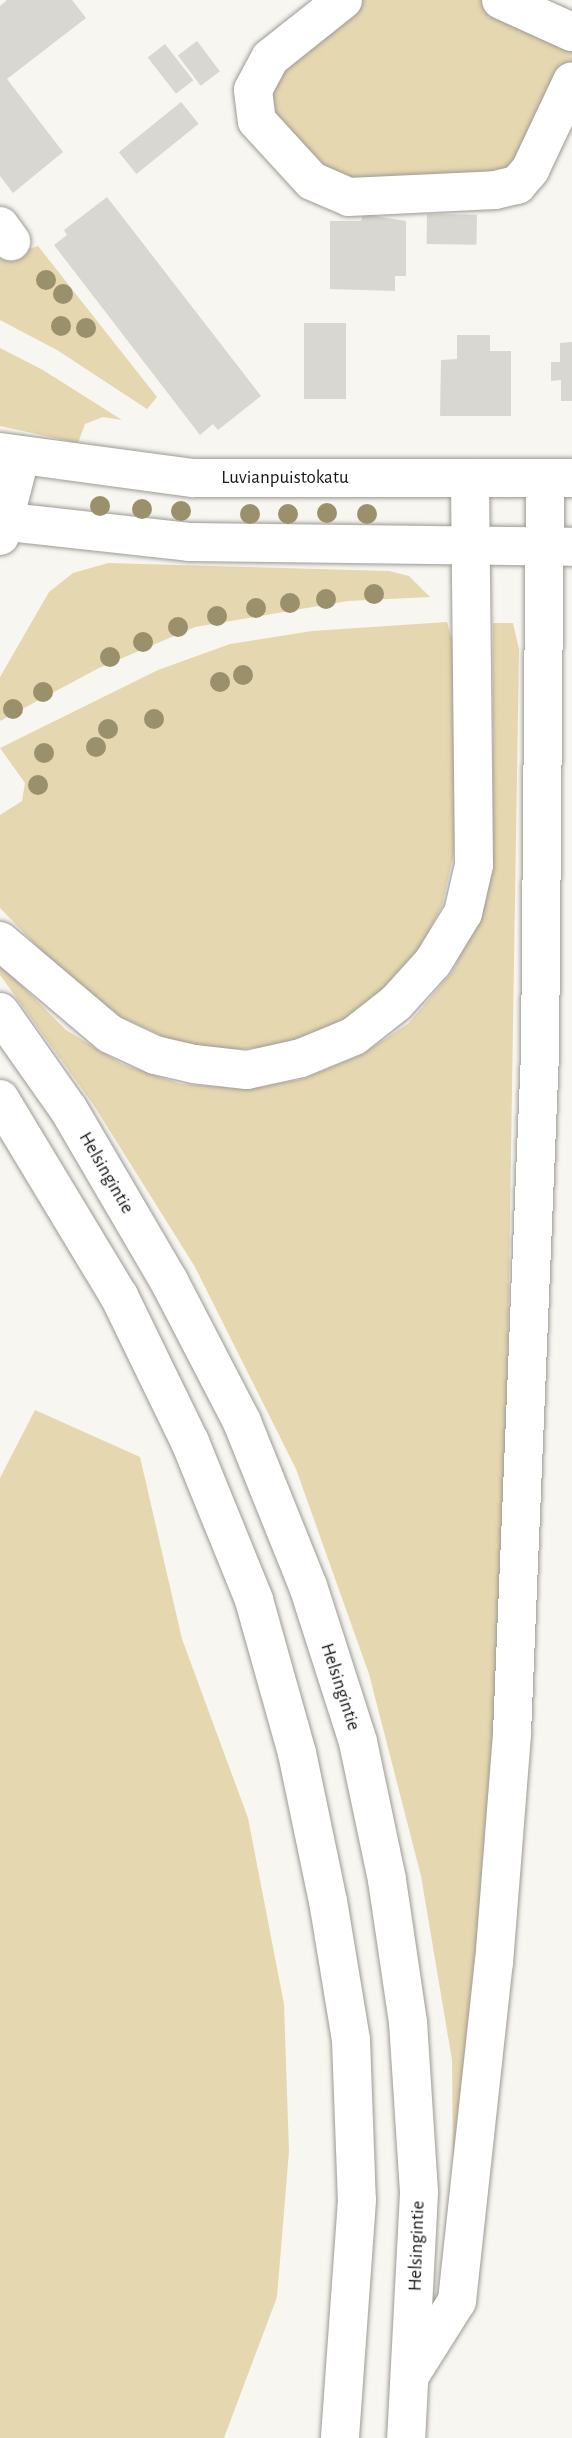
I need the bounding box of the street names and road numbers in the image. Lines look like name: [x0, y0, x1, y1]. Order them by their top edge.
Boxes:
street label: Luvianpuistokatu: [221, 467, 349, 489]
street label: Helsingintie: [73, 1128, 139, 1218]
street label: Helsingintie: [315, 1640, 365, 1734]
street label: Helsingintie: [404, 2200, 430, 2292]

